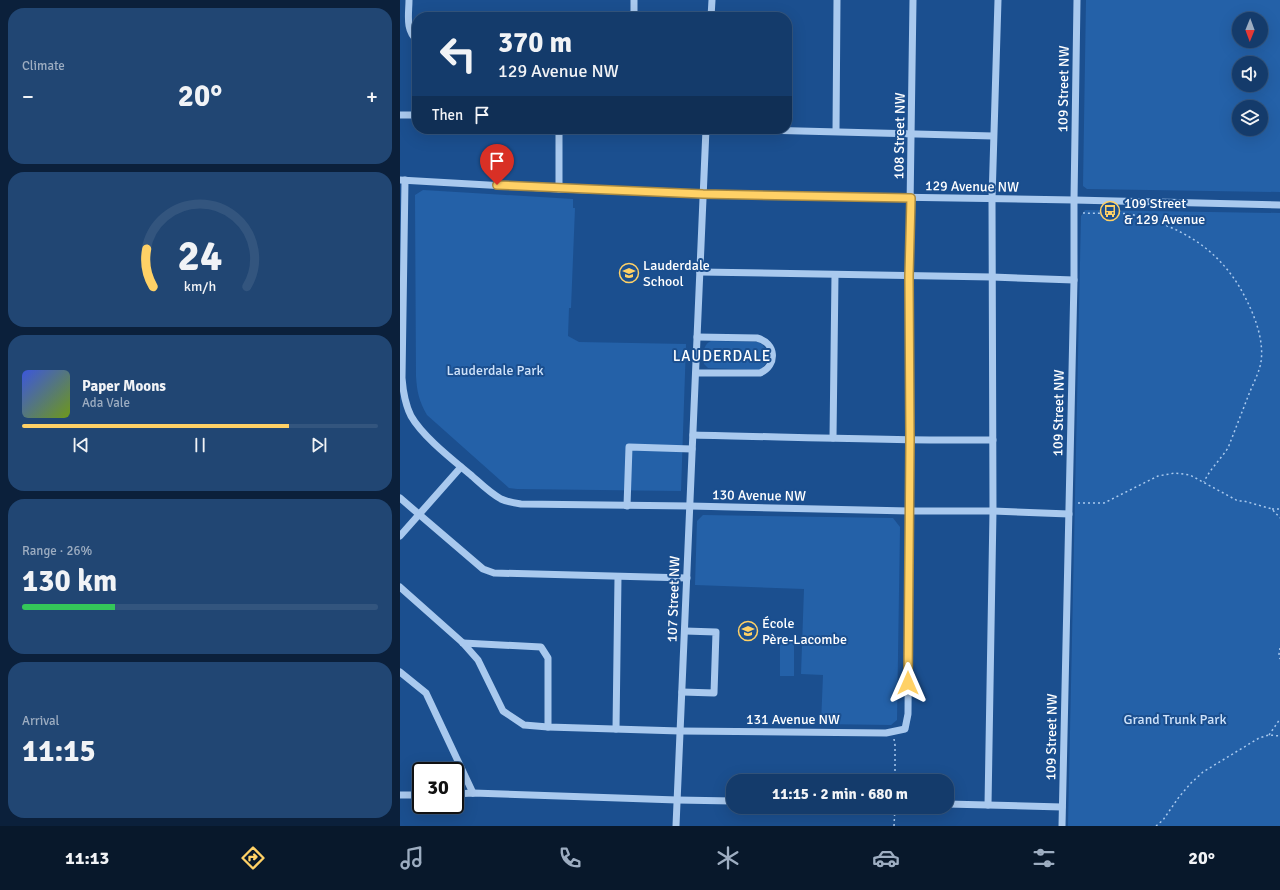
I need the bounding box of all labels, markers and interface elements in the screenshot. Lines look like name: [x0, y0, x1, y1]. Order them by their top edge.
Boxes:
north arrow: [1232, 12, 1268, 48]
map controls: [1232, 12, 1268, 136]
text: 370 m: [498, 26, 572, 60]
icon: left: [432, 28, 484, 80]
street label: 109 Street NW: [1054, 45, 1073, 133]
button: sound: [1232, 56, 1268, 92]
text: Climate: [22, 58, 65, 74]
text: 129 Avenue NW: [498, 60, 619, 82]
text: 20°: [178, 78, 222, 115]
text: −: [22, 83, 34, 110]
text: +: [366, 83, 378, 110]
street label: 108 Street NW: [890, 92, 909, 180]
button: layers: [1232, 100, 1268, 136]
icon: arrive: [471, 104, 493, 126]
text: Then: [432, 106, 463, 124]
pin: [480, 144, 514, 185]
icon: arrive: [486, 150, 508, 172]
street label: 129 Avenue NW: [925, 177, 1019, 196]
place label: 109 Street & 129 Avenue: [1124, 195, 1205, 228]
bus stop icon: 109 Street & 129 Avenue: [1099, 200, 1121, 222]
text: 24: [178, 231, 222, 282]
place label: Lauderdale School: [643, 257, 710, 290]
school or university icon: Lauderdale School: [618, 262, 640, 284]
text: km/h: [184, 278, 216, 295]
district label: LAUDERDALE: [673, 347, 771, 365]
park label: Lauderdale Park: [447, 362, 543, 379]
street label: 109 Street NW: [1049, 369, 1068, 457]
text: Paper Moons: [82, 377, 166, 395]
text: Ada Vale: [82, 395, 130, 411]
icon: previous: [70, 434, 92, 456]
icon: pause: [189, 434, 211, 456]
icon: next: [308, 434, 330, 456]
street label: 130 Avenue NW: [712, 486, 806, 505]
text: Range · 26%: [22, 543, 92, 559]
street label: 107 Street NW: [663, 555, 684, 643]
text: 130 km: [22, 563, 117, 600]
place label: École Père-Lacombe: [762, 615, 847, 648]
school or university icon: École Père-Lacombe: [737, 620, 759, 642]
position arrow: [887, 662, 929, 704]
street label: 109 Street NW: [1042, 693, 1061, 781]
street label: 131 Avenue NW: [746, 711, 840, 728]
park label: Grand Trunk Park: [1124, 711, 1226, 728]
text: Arrival: [22, 713, 59, 729]
text: 11:15: [22, 733, 96, 770]
speed limit sign: 30: [412, 762, 464, 814]
text: 11:15 · 2 min · 680 m: [772, 785, 908, 803]
icon: directions: [239, 844, 267, 872]
icon: music: [398, 844, 426, 872]
icon: phone: [556, 844, 584, 872]
icon: climate: [714, 844, 742, 872]
icon: car: [872, 844, 900, 872]
icon: filters: [1030, 844, 1058, 872]
text: 11:13: [65, 847, 109, 869]
text: 20°: [1188, 847, 1215, 869]

